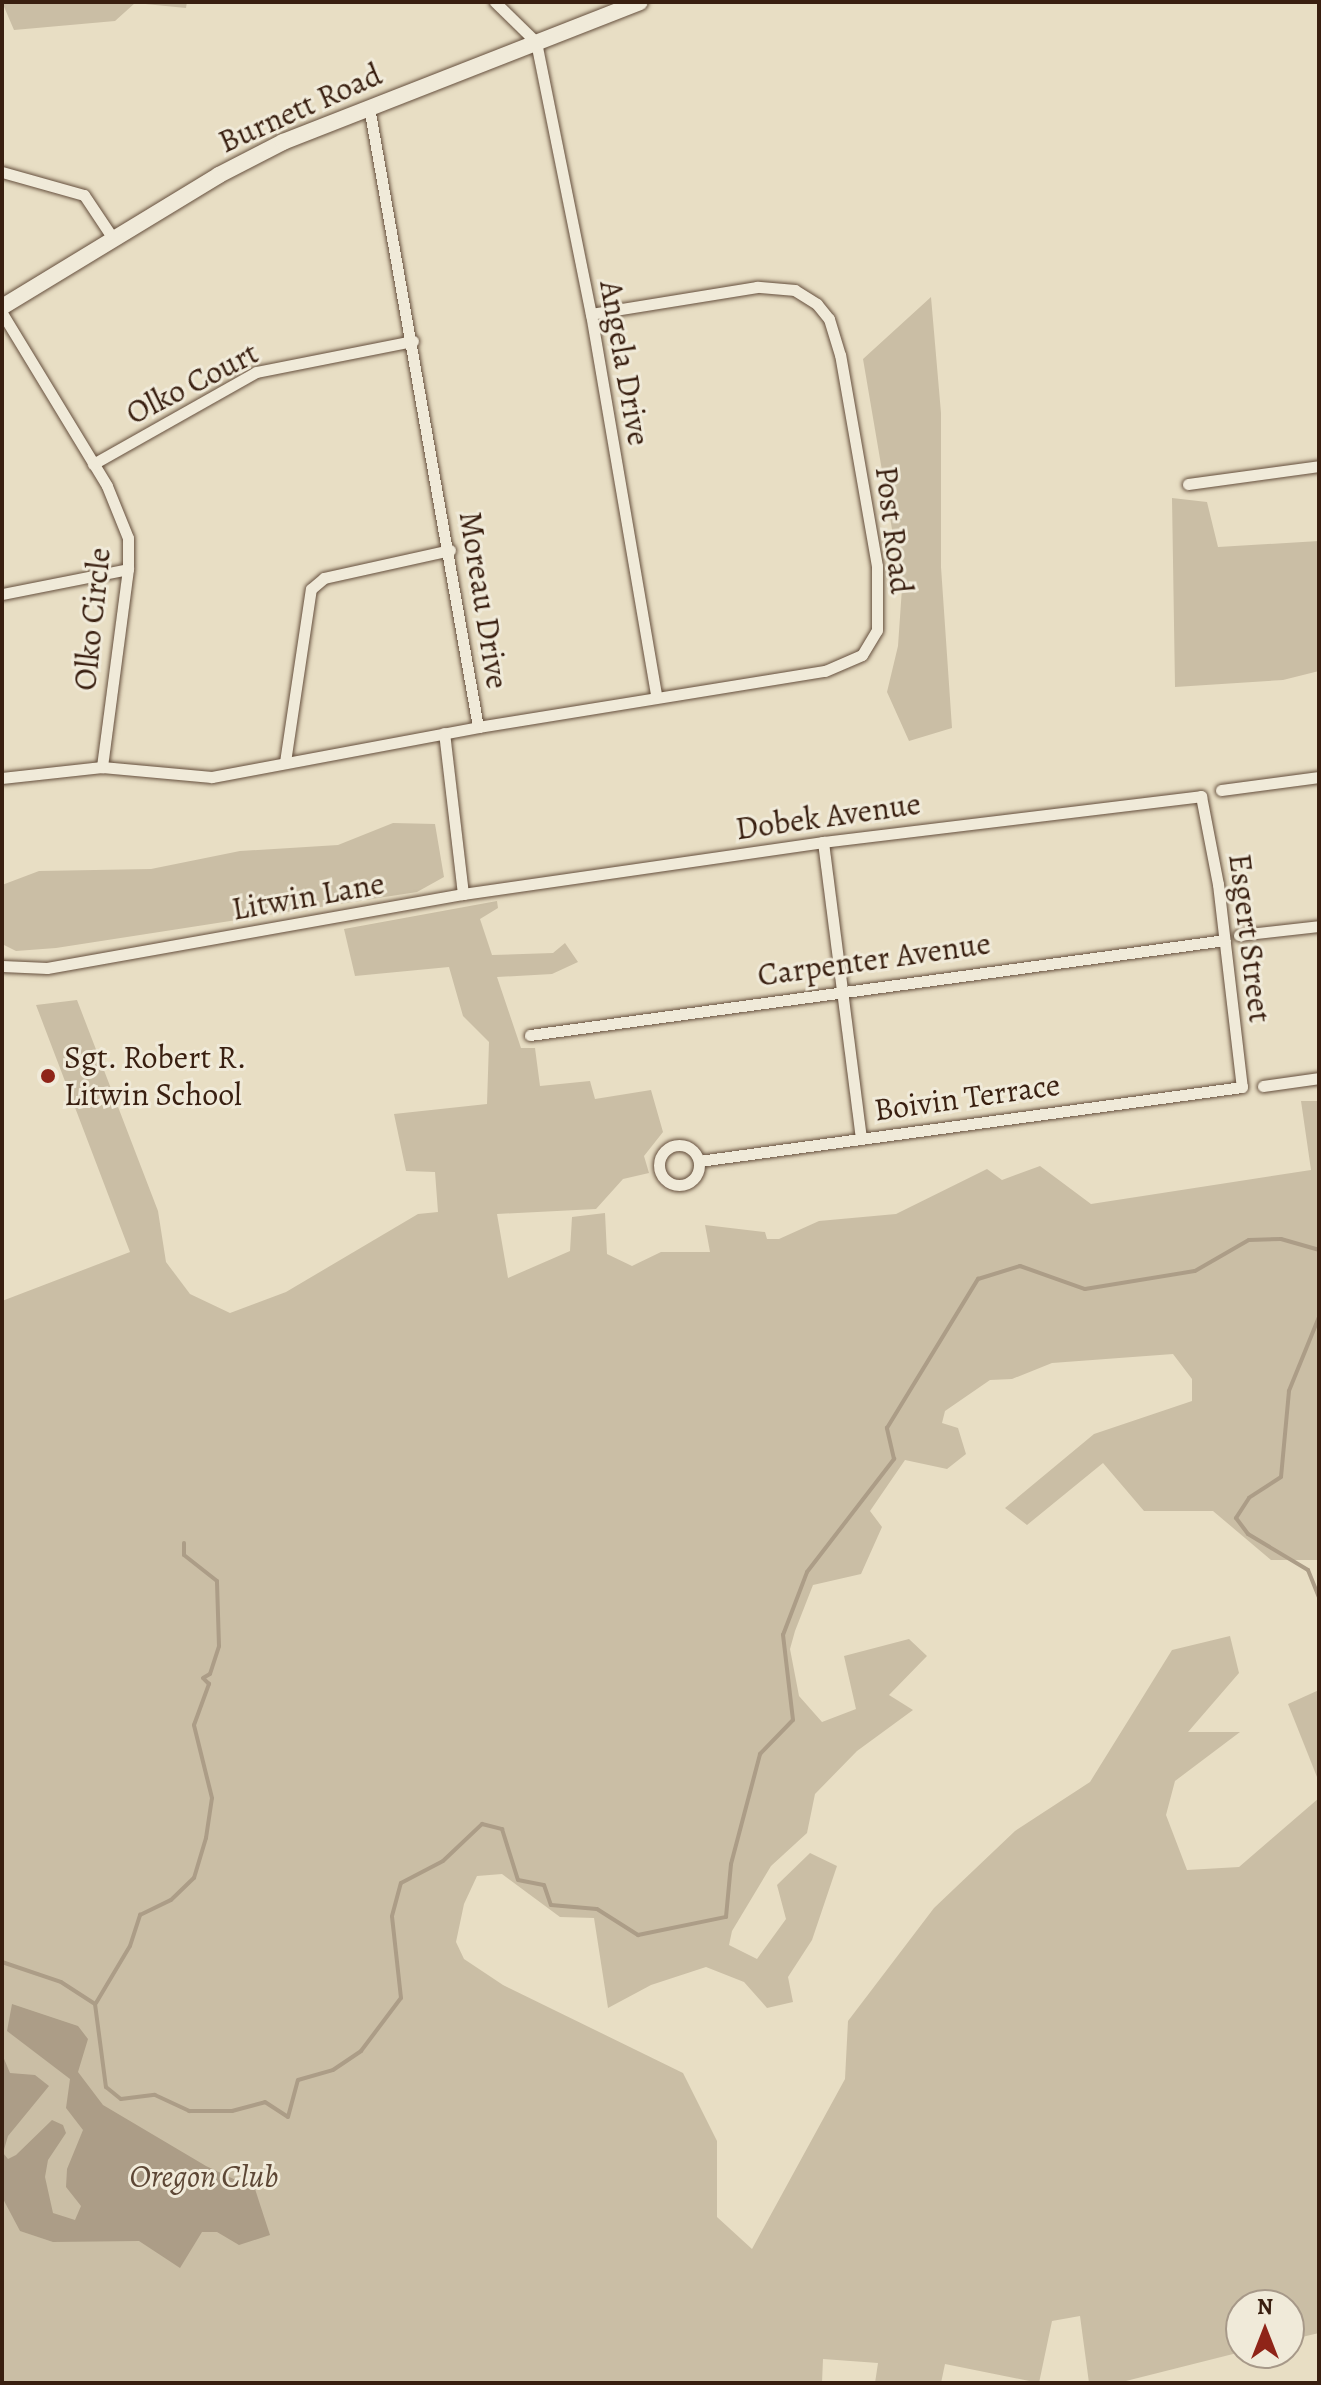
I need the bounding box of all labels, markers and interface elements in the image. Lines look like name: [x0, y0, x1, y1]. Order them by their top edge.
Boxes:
street label: Burnett Road: [212, 55, 388, 161]
street label: Angela Drive: [592, 278, 658, 448]
street label: Olko Court: [120, 333, 264, 433]
street label: Post Road: [867, 464, 921, 596]
street label: Moreau Drive: [451, 509, 517, 691]
street label: Olko Circle: [65, 546, 119, 692]
street label: Dobek Avenue: [733, 784, 923, 848]
street label: Esgert Street: [1221, 851, 1279, 1025]
street label: Litwin Lane: [229, 864, 387, 928]
street label: Carpenter Avenue: [755, 924, 993, 994]
place label: Sgt. Robert R. Litwin School: [64, 1039, 247, 1114]
street label: Boivin Terrace: [872, 1065, 1062, 1129]
marker: Sgt. Robert R. Litwin School: [39, 1067, 57, 1085]
park label: Oregon Club: [129, 2157, 279, 2195]
north arrow: [1225, 2289, 1305, 2369]
text: N: [1257, 2292, 1273, 2322]

